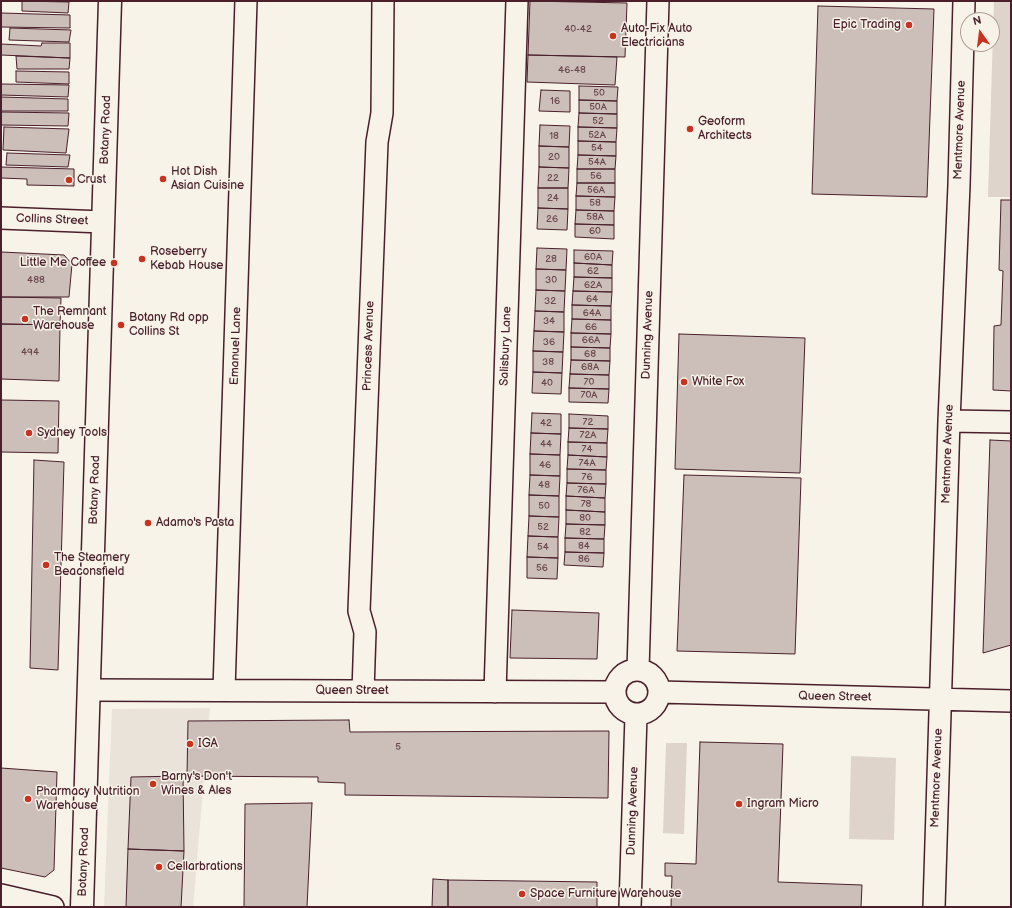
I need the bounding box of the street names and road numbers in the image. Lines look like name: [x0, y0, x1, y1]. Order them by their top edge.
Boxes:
street label: Mentmore Avenue: [951, 80, 969, 180]
street label: Botany Road: [98, 95, 114, 165]
street label: Collins Street: [16, 212, 88, 228]
street label: Dunning Avenue: [639, 290, 657, 380]
street label: Princess Avenue: [360, 301, 378, 391]
street label: Salisbury Lane: [497, 306, 515, 386]
street label: Emanuel Lane: [227, 307, 245, 385]
street label: Mentmore Avenue: [939, 404, 957, 504]
street label: Botany Road: [87, 455, 103, 525]
street label: Queen Street: [315, 684, 389, 698]
street label: Queen Street: [798, 689, 872, 705]
street label: Mentmore Avenue: [928, 728, 946, 828]
street label: Dunning Avenue: [624, 766, 642, 856]
street label: Botany Road: [76, 827, 92, 897]

